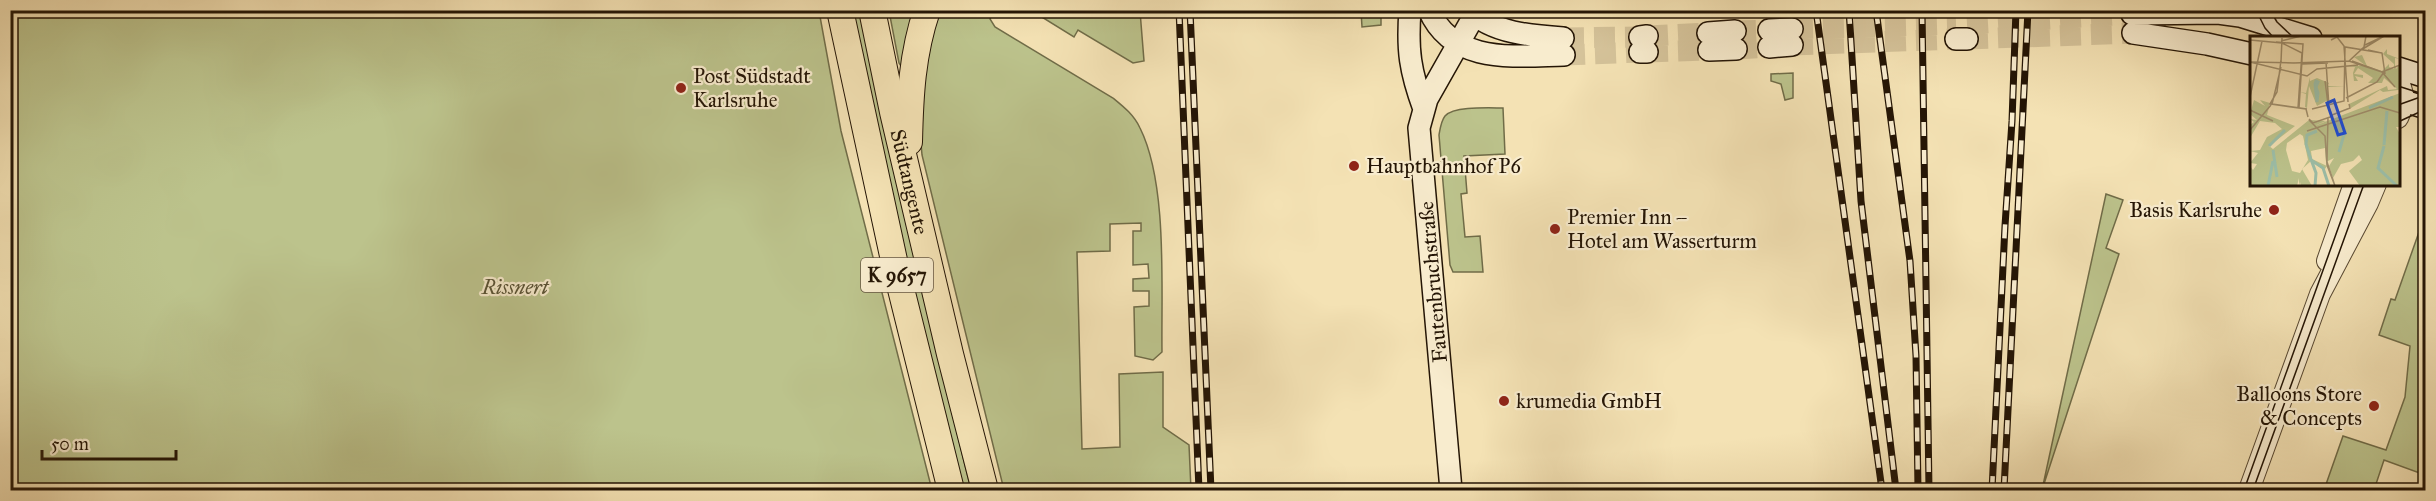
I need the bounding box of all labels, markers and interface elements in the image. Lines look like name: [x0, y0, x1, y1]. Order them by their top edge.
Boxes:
inset map: [2250, 36, 2400, 186]
place label: Post Südstadt Karlsruhe: [693, 63, 811, 113]
marker: Post Südstadt Karlsruhe: [674, 81, 688, 95]
street label: Südtangente: [885, 127, 935, 237]
place label: Hauptbahnhof P6: [1366, 153, 1522, 179]
marker: Hauptbahnhof P6: [1347, 159, 1361, 173]
place label: Basis Karlsruhe: [2129, 197, 2262, 223]
street label: Fautenbruchstraße: [1413, 200, 1453, 364]
marker: Basis Karlsruhe: [2267, 203, 2281, 217]
place label: Premier Inn – Hotel am Wasserturm: [1567, 204, 1757, 254]
marker: Premier Inn – Hotel am Wasserturm: [1548, 222, 1562, 236]
road number: K 9657: [861, 258, 933, 292]
park label: Rissnert: [481, 274, 550, 300]
place label: Balloons Store & Concepts: [2236, 381, 2362, 431]
place label: krumedia GmbH: [1516, 388, 1662, 414]
marker: krumedia GmbH: [1497, 394, 1511, 408]
marker: Balloons Store & Concepts: [2367, 399, 2381, 413]
scale bar: [42, 423, 176, 461]
text: 50 m: [51, 433, 89, 455]

